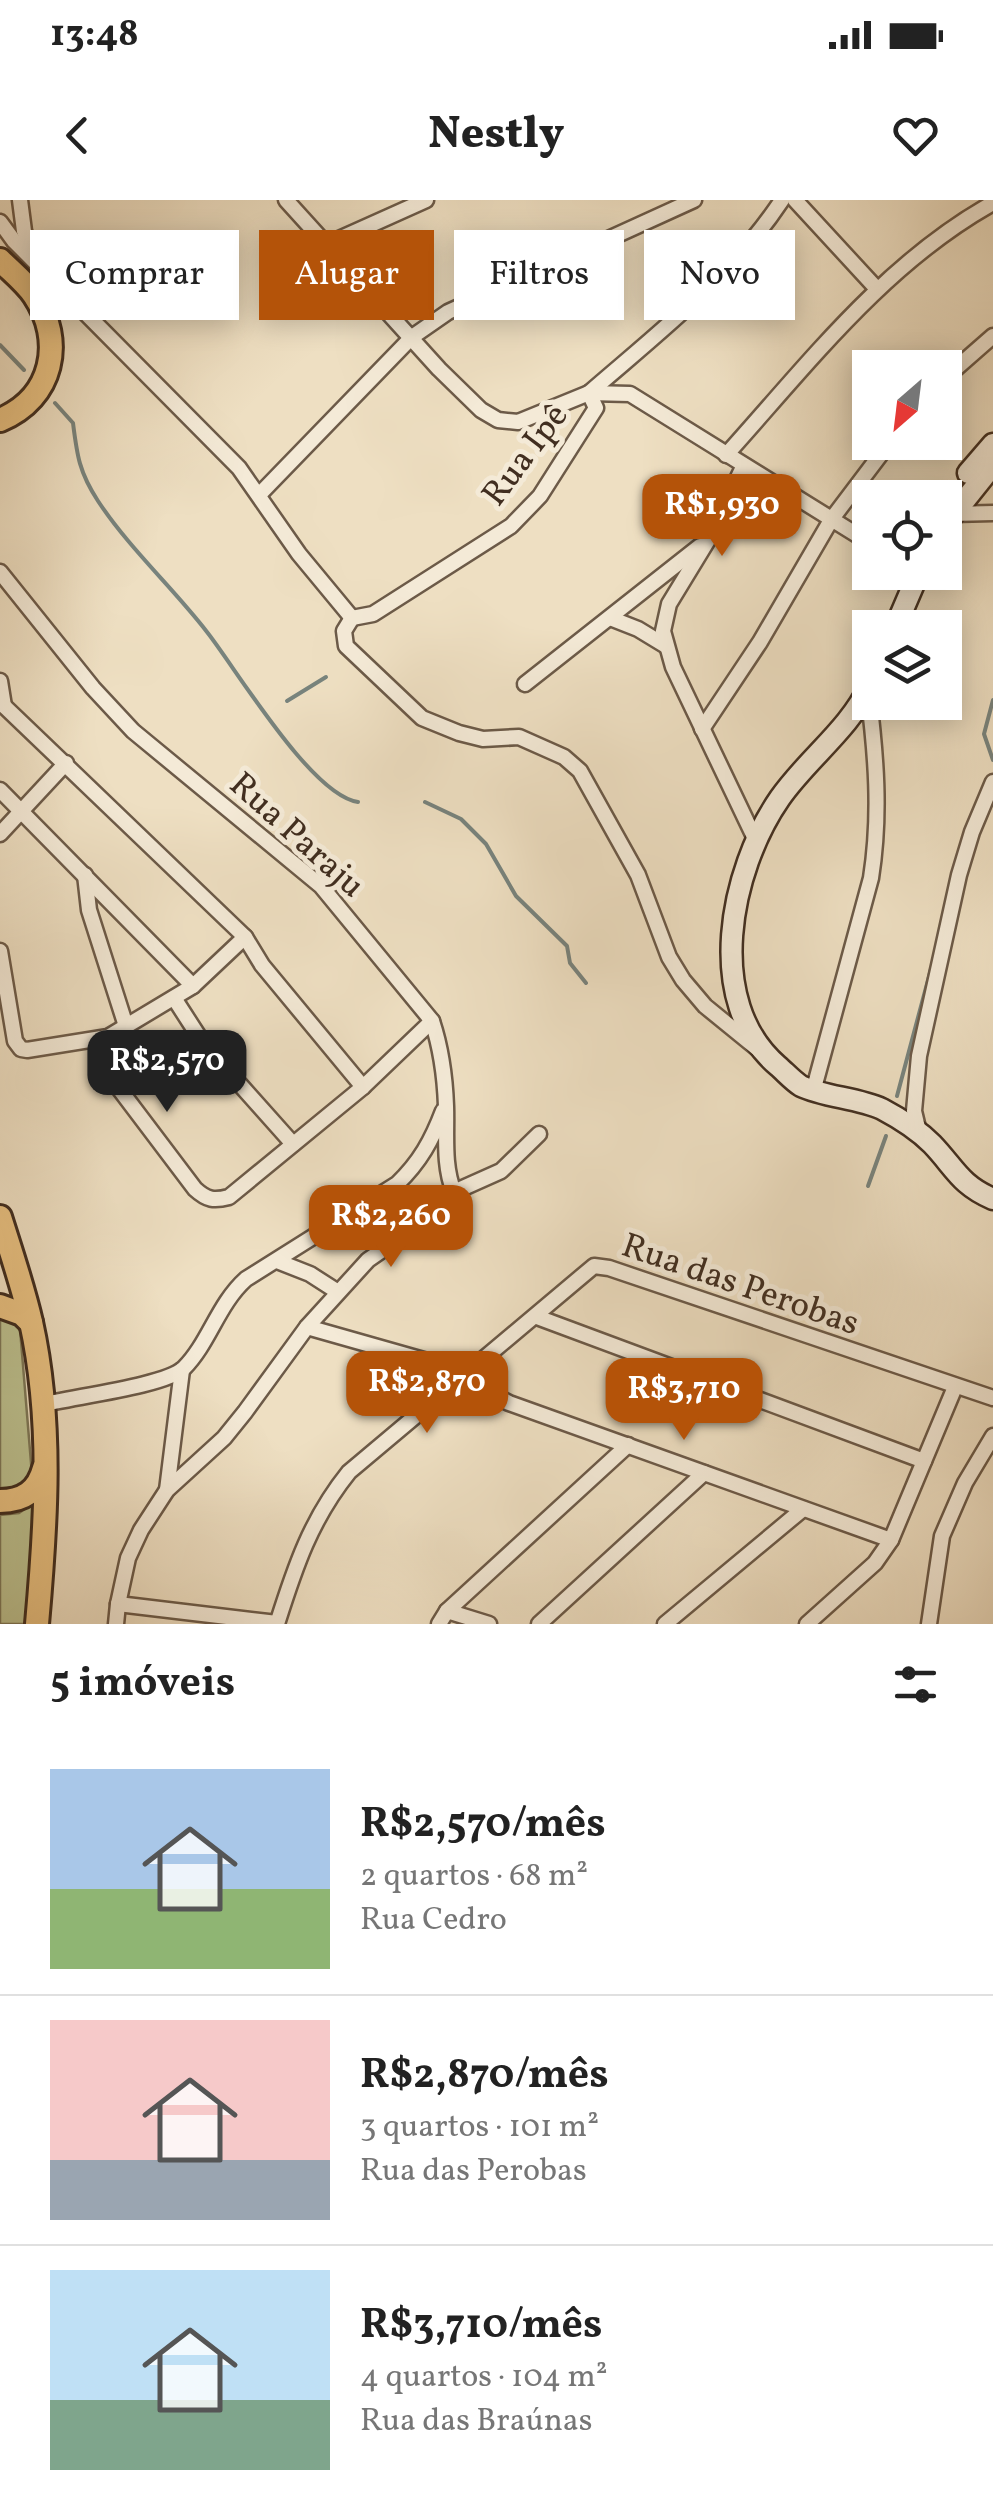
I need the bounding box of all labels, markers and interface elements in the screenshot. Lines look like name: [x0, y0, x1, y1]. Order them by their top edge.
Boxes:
text: 13:48: [50, 9, 139, 62]
text: Nestly: [429, 104, 564, 167]
icon: back: [50, 108, 105, 163]
icon: heart: [888, 108, 943, 163]
chip: Comprar: [30, 230, 239, 320]
chip: Alugar: [259, 230, 434, 320]
chip: Filtros: [454, 230, 624, 320]
chip: Novo: [644, 230, 795, 320]
north arrow: [852, 350, 962, 460]
map controls: [852, 350, 962, 720]
street label: Rua Ipê: [472, 395, 581, 517]
pin: R$1,930: [630, 474, 814, 559]
button: locate: [852, 480, 962, 590]
text: R$1,930: [664, 484, 780, 528]
button: layers: [852, 610, 962, 720]
street label: Rua Paraju: [218, 762, 374, 910]
pin: R$2,570: [75, 1030, 259, 1115]
text: R$2,570: [109, 1040, 225, 1084]
pin: R$2,260: [299, 1185, 483, 1270]
text: R$2,260: [331, 1195, 451, 1239]
street label: Rua das Perobas: [615, 1223, 865, 1349]
pin: R$2,870: [335, 1351, 519, 1436]
pin: R$3,710: [592, 1358, 776, 1443]
text: R$2,870: [368, 1361, 486, 1405]
text: R$3,710: [628, 1368, 740, 1412]
text: 5 imóveis: [50, 1655, 235, 1714]
icon: filters: [888, 1657, 943, 1712]
text: R$2,570/mês: [360, 1796, 606, 1855]
icon: home: [130, 1809, 250, 1929]
text: 2 quartos · 68 m²: [360, 1855, 588, 1899]
text: Rua Cedro: [360, 1899, 507, 1943]
text: R$2,870/mês: [360, 2047, 609, 2106]
icon: home: [130, 2060, 250, 2180]
text: 3 quartos · 101 m²: [360, 2106, 599, 2150]
text: Rua das Perobas: [360, 2150, 587, 2194]
text: R$3,710/mês: [360, 2297, 602, 2356]
icon: home: [130, 2310, 250, 2430]
text: 4 quartos · 104 m²: [360, 2356, 608, 2400]
text: Rua das Braúnas: [360, 2400, 592, 2444]

